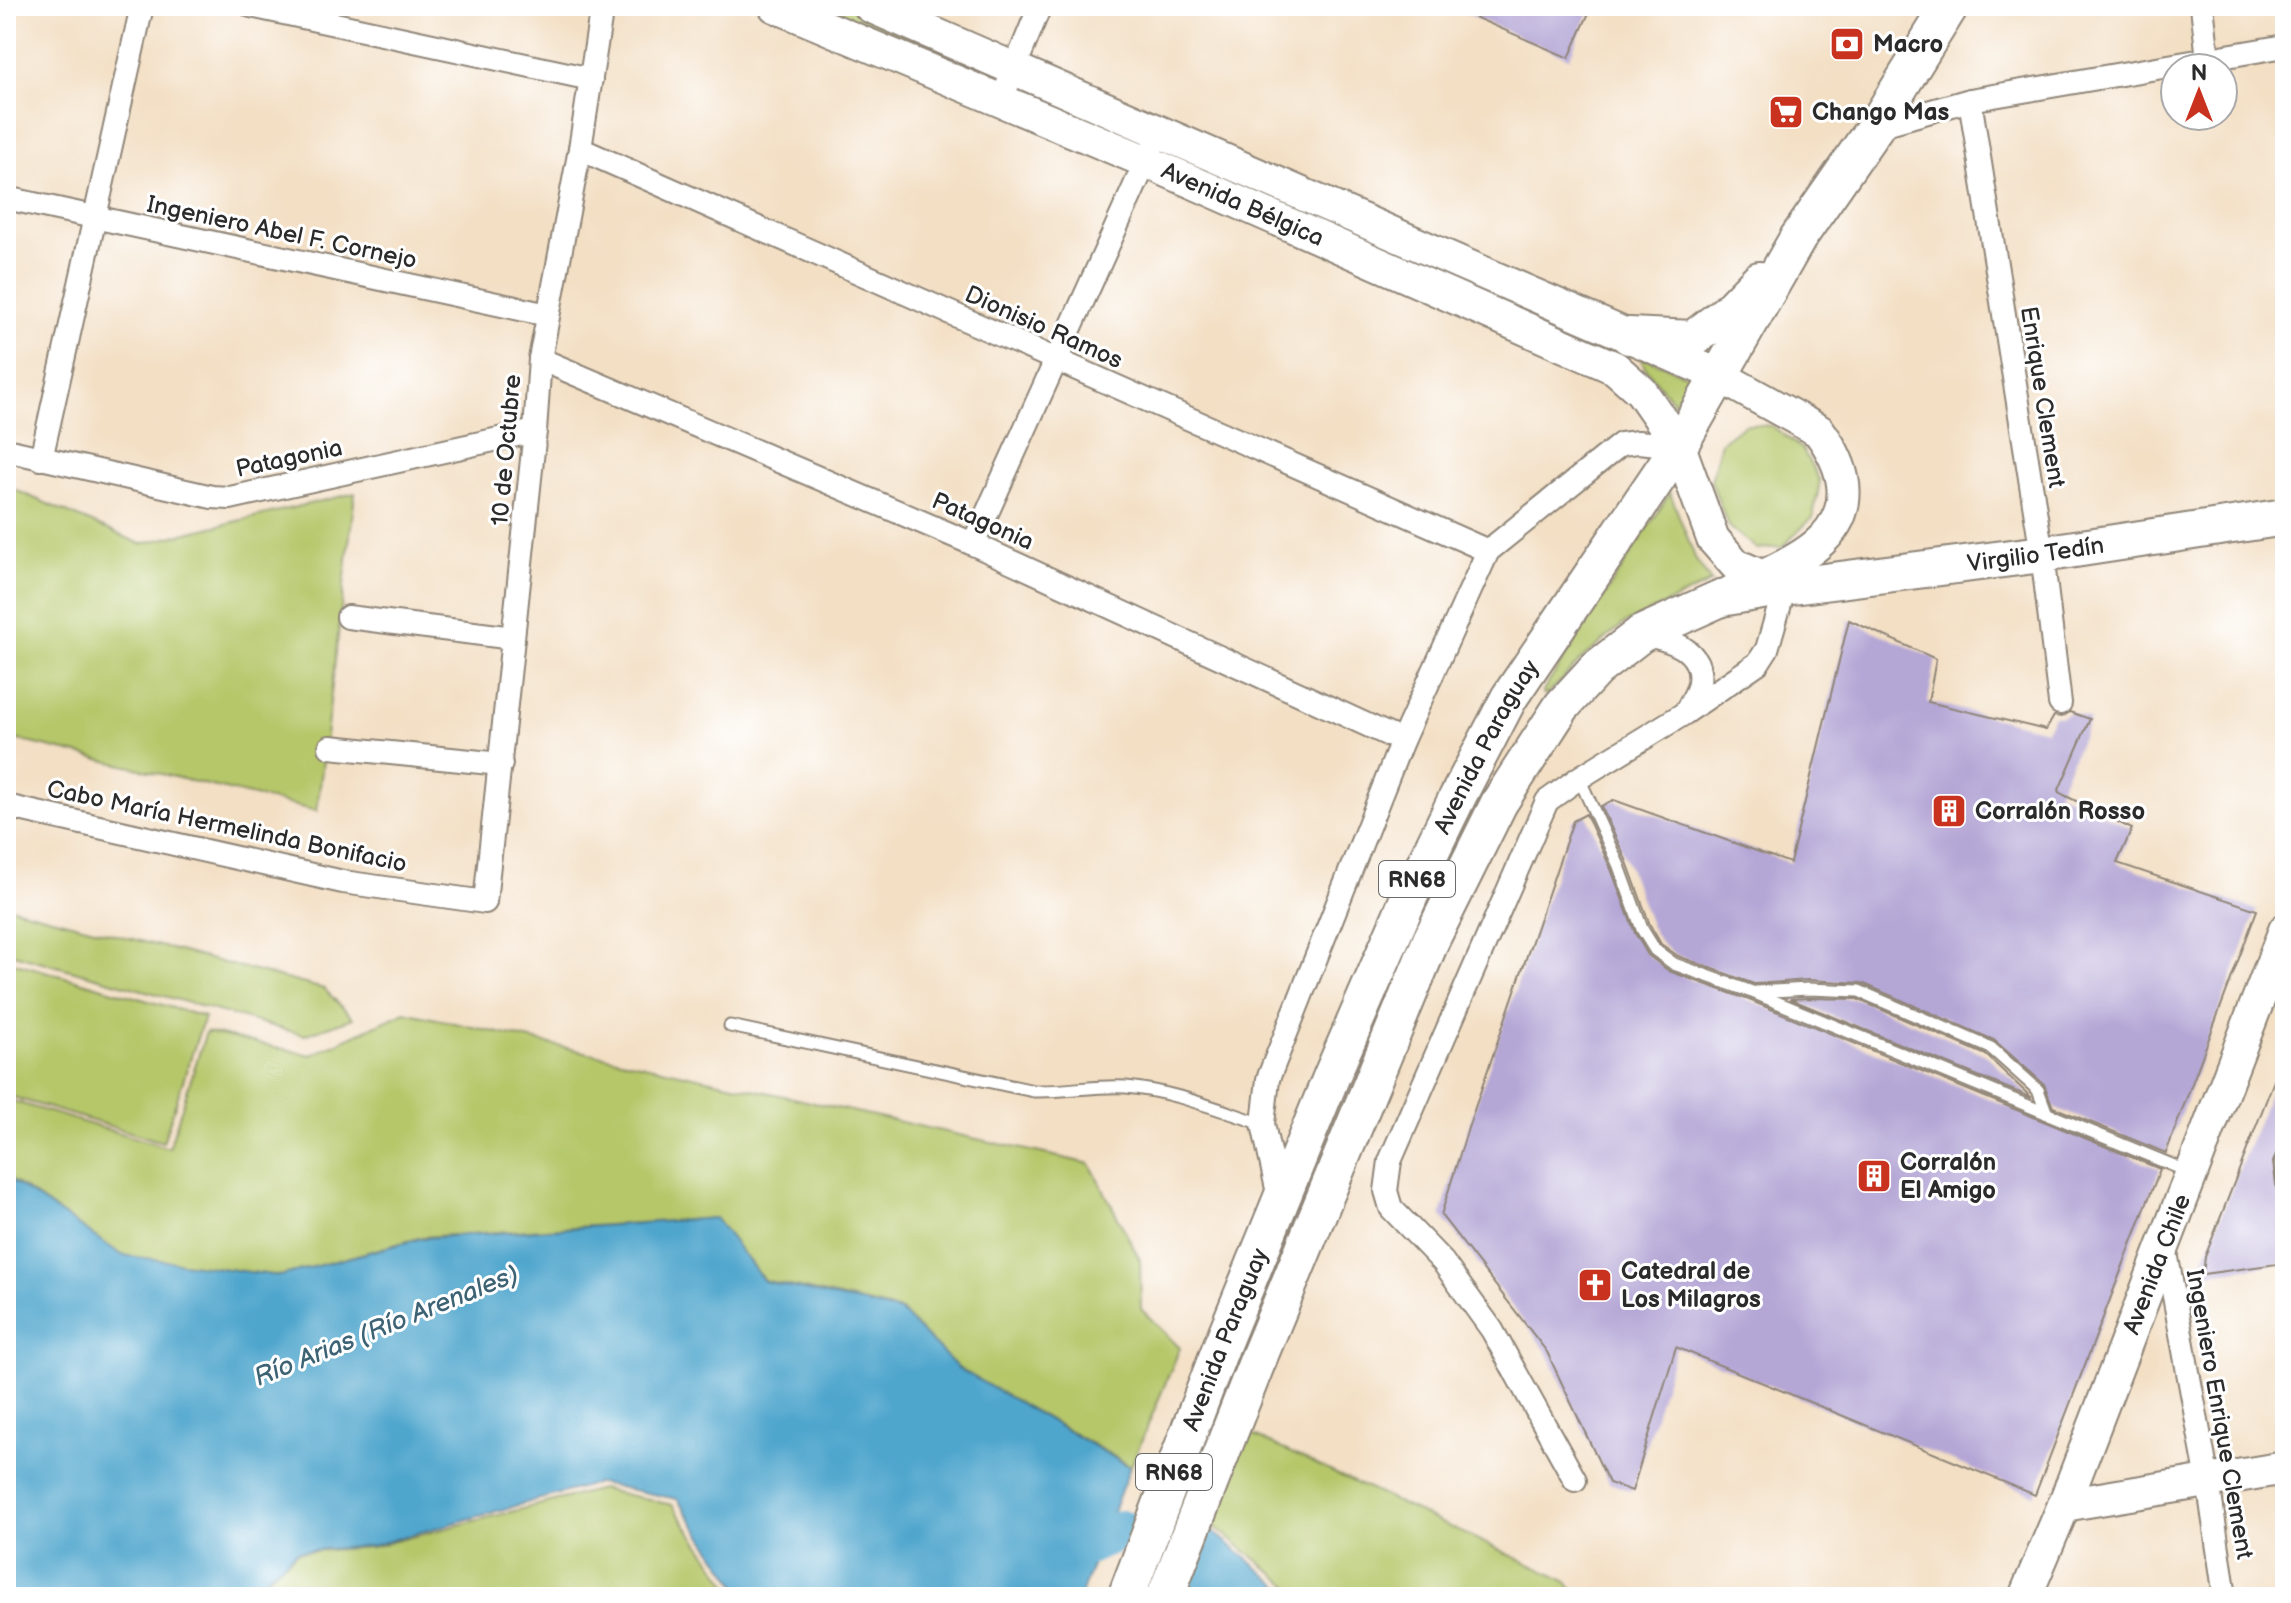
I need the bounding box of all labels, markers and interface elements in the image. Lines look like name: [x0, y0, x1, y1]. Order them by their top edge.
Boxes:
bank icon: Macro: [1828, 25, 1866, 63]
place label: Macro: [1873, 30, 1943, 59]
north arrow: [2159, 52, 2239, 132]
text: N: [2191, 60, 2207, 87]
supermarket icon: Chango Mas: [1767, 93, 1805, 131]
place label: Chango Mas: [1812, 98, 1950, 127]
street label: Avenida Bélgica: [1157, 156, 1328, 253]
street label: Ingeniero Abel F. Cornejo: [144, 190, 419, 275]
street label: Dionisio Ramos: [960, 280, 1127, 375]
street label: Enrique Clement: [2014, 304, 2071, 490]
street label: 10 de Octubre: [485, 373, 528, 527]
street label: Patagonia: [233, 433, 345, 484]
street label: Patagonia: [927, 486, 1038, 557]
street label: Virgilio Tedín: [1966, 531, 2106, 578]
street label: Avenida Paraguay: [1428, 654, 1546, 839]
street label: Cabo María Hermelinda Bonifacio: [44, 774, 409, 879]
building icon: Corralón Rosso: [1930, 792, 1968, 830]
place label: Corralón Rosso: [1975, 797, 2145, 826]
road number: RN68: [1379, 861, 1455, 897]
place label: Corralón El Amigo: [1900, 1148, 1996, 1205]
building icon: Corralón El Amigo: [1855, 1157, 1893, 1195]
street label: Avenida Chile: [2117, 1190, 2197, 1339]
street label: Avenida Paraguay: [1177, 1244, 1275, 1435]
place label: Catedral de Los Milagros: [1621, 1257, 1761, 1314]
water label: Río Arias (Río Arenales): [250, 1259, 523, 1394]
church icon: Catedral de Los Milagros: [1576, 1266, 1614, 1304]
street label: Ingeniero Enrique Clement: [2180, 1267, 2259, 1562]
road number: RN68: [1136, 1454, 1212, 1490]

